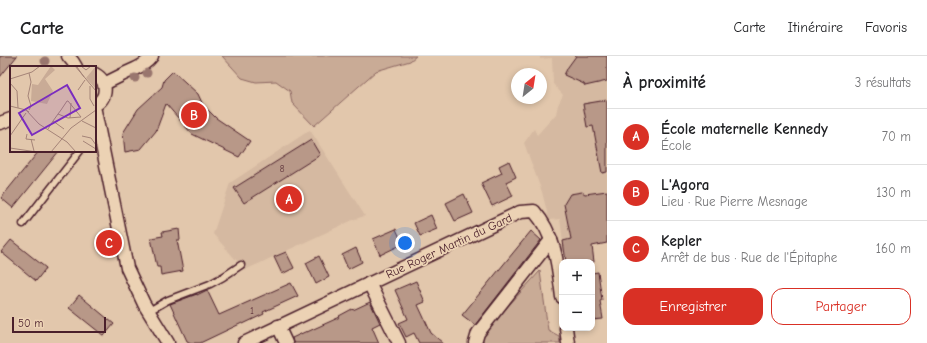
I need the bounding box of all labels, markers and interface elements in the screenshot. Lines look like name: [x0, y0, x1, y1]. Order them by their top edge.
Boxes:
text: Carte: [20, 17, 64, 39]
text: Carte: [734, 19, 766, 36]
text: Itinéraire: [788, 19, 843, 36]
text: Favoris: [865, 19, 907, 36]
inset map: [10, 66, 96, 152]
north arrow: [511, 68, 547, 104]
text: À proximité: [623, 73, 706, 92]
text: 3 résultats: [855, 75, 911, 90]
pin: B: [181, 100, 207, 130]
text: École maternelle Kennedy: [661, 120, 828, 138]
text: A: [632, 129, 640, 144]
text: 70 m: [882, 129, 911, 144]
text: École: [661, 138, 691, 153]
house number: 8: [279, 163, 285, 175]
text: L'Agora: [661, 176, 709, 194]
pin: A: [276, 184, 302, 214]
text: B: [632, 185, 640, 200]
text: 130 m: [876, 185, 911, 200]
text: Lieu · Rue Pierre Mesnage: [661, 194, 808, 209]
street label: Rue Roger Martin du Gard: [384, 211, 514, 281]
pin: C: [96, 228, 122, 258]
text: Kepler: [661, 232, 702, 250]
your location: [395, 233, 415, 253]
text: C: [632, 241, 640, 256]
text: 160 m: [876, 241, 911, 256]
text: Arrêt de bus · Rue de l'Épitaphe: [661, 250, 837, 265]
map controls: [559, 259, 595, 331]
button: +: [559, 259, 595, 295]
button: Enregistrer: [623, 288, 763, 325]
button: Partager: [771, 288, 911, 325]
button: −: [559, 295, 595, 331]
house number: 1: [250, 305, 254, 317]
scale bar: [12, 315, 106, 334]
text: 50 m: [18, 317, 43, 330]

